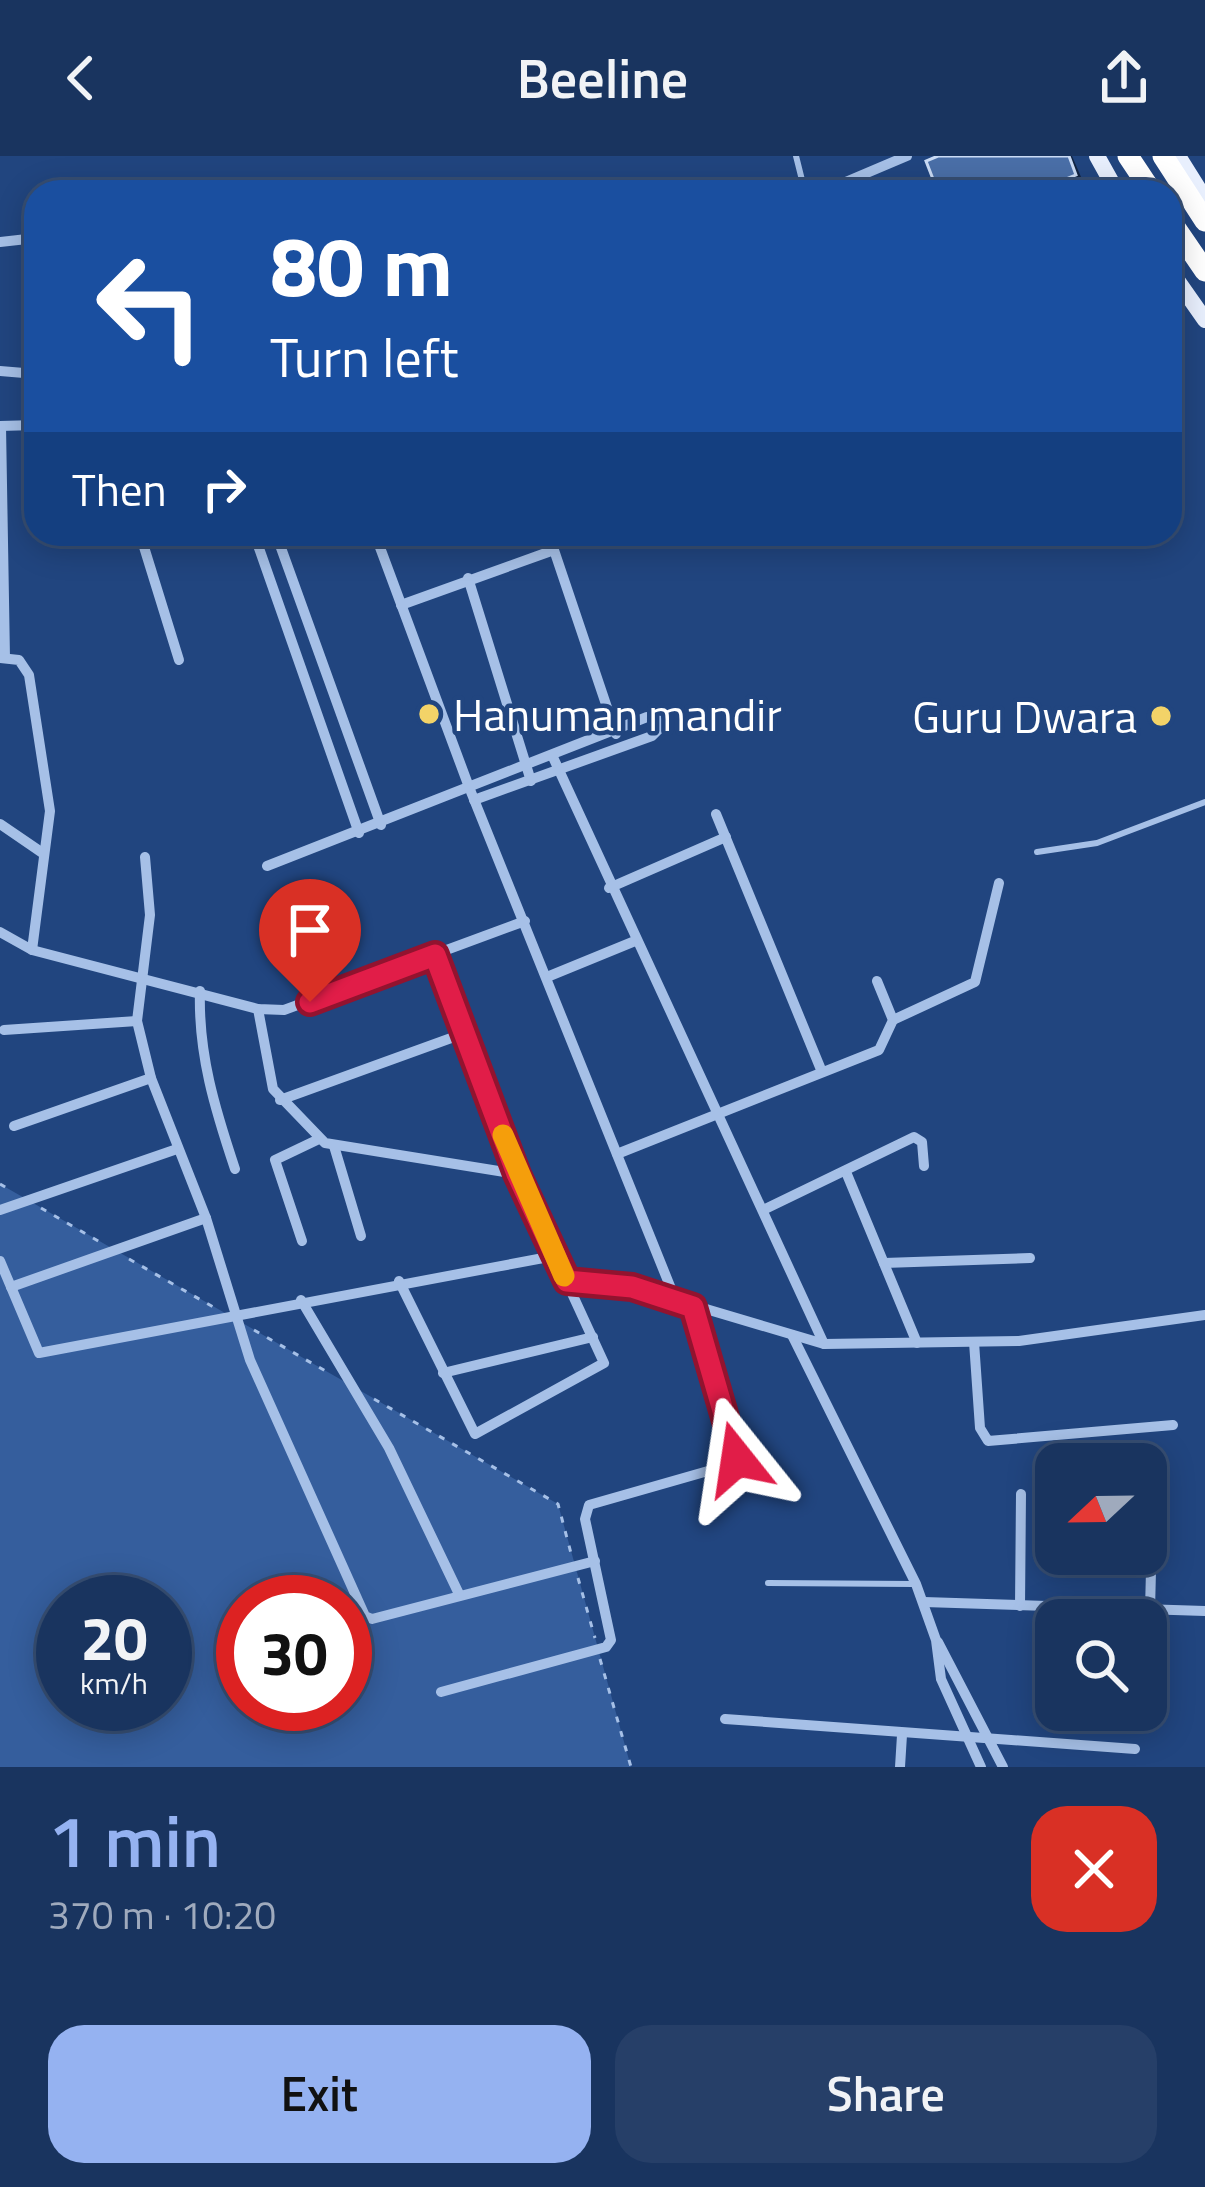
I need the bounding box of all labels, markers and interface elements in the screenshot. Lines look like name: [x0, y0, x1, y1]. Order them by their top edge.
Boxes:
text: Beeline: [517, 37, 688, 119]
icon: back: [48, 45, 114, 111]
icon: share: [1091, 45, 1157, 111]
text: 80 m: [270, 201, 453, 329]
icon: left: [72, 228, 228, 384]
text: Turn left: [270, 316, 459, 398]
text: Then: [72, 455, 167, 523]
icon: right: [191, 456, 257, 522]
place label: Hanuman mandir: [453, 680, 782, 748]
place label: Guru Dwara: [912, 682, 1137, 750]
marker: Hanuman mandir: [416, 701, 442, 727]
marker: Guru Dwara: [1148, 703, 1174, 729]
pin: [259, 879, 361, 1002]
icon: arrive: [277, 897, 343, 963]
position arrow: [674, 1396, 800, 1522]
north arrow: [1035, 1443, 1167, 1575]
map controls: [1035, 1443, 1167, 1731]
speed limit sign: 30: [216, 1575, 372, 1731]
text: 20: [80, 1592, 148, 1683]
button: search: [1035, 1599, 1167, 1731]
text: km/h: [80, 1660, 148, 1706]
text: 1 min: [48, 1785, 221, 1895]
button: close: [1031, 1806, 1157, 1932]
text: 370 m · 10:20: [48, 1885, 276, 1944]
button: Exit: [48, 2025, 591, 2163]
button: Share: [615, 2025, 1157, 2163]

